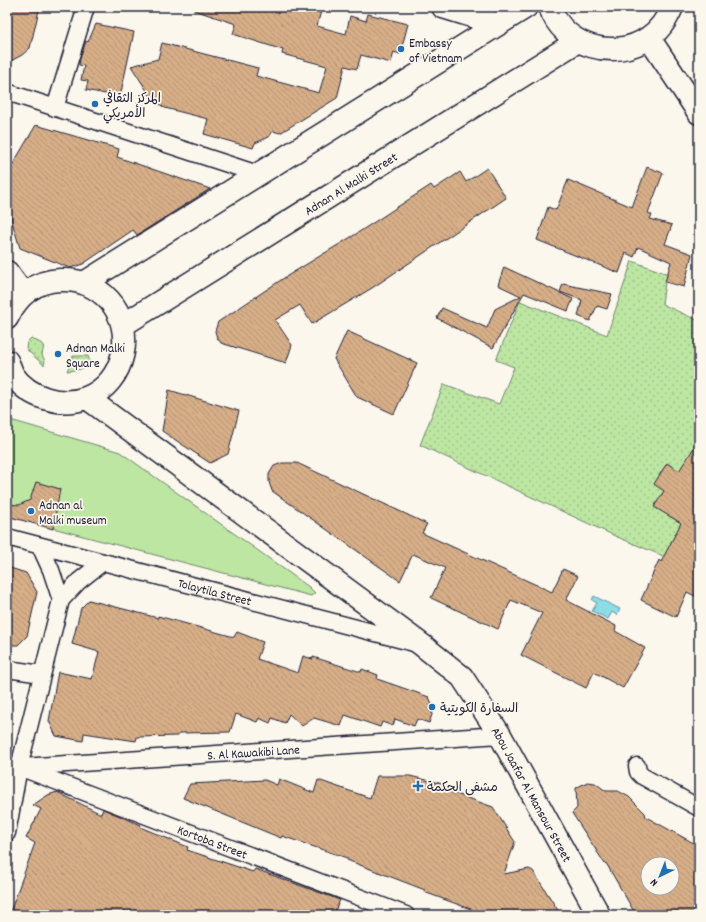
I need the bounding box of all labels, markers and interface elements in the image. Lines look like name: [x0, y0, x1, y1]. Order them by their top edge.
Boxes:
place label: Embassy of Vietnam: [409, 35, 463, 69]
marker: Embassy of Vietnam: [396, 44, 406, 54]
place label: المركز الثقافي الأمريكي: [103, 89, 161, 124]
marker: المركز الثقافي الأمريكي: [90, 99, 100, 109]
street label: Adnan Al Malki Street: [301, 149, 402, 222]
place label: Adnan Malki Square: [66, 340, 125, 374]
marker: Adnan Malki Square: [53, 349, 63, 359]
place label: Adnan al Malki museum: [39, 497, 107, 531]
marker: Adnan al Malki museum: [26, 506, 36, 516]
street label: Tolaytila Street: [176, 575, 253, 612]
place label: السفارة الكويتية: [440, 700, 518, 719]
marker: السفارة الكويتية: [427, 702, 437, 712]
street label: Abou Jaafar Al Mansour Street: [485, 724, 575, 866]
street label: S. Al Kawakibi Lane: [207, 741, 301, 767]
place label: مشفى الحكمة: [427, 779, 498, 798]
marker: مشفى الحكمة: [412, 780, 424, 792]
street label: Kortoba Street: [174, 821, 250, 866]
north arrow: [640, 856, 680, 896]
text: N: [647, 874, 662, 890]

